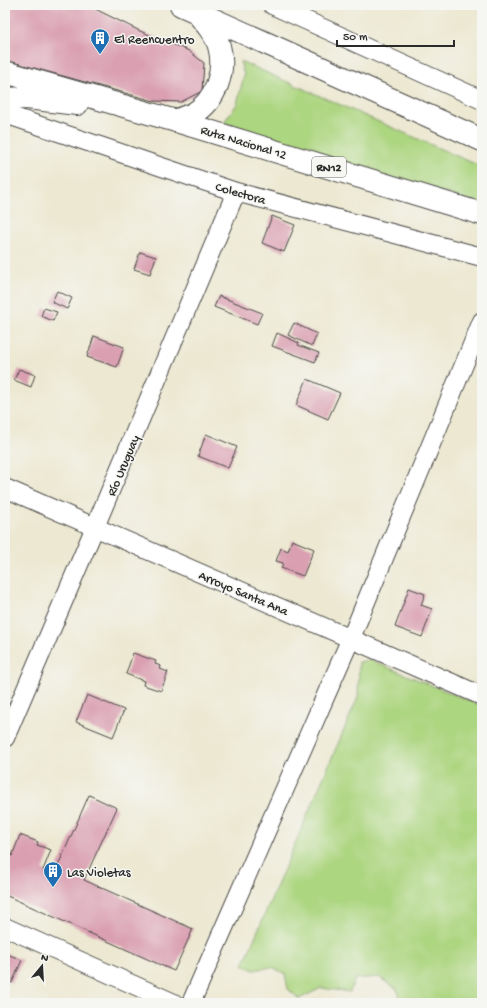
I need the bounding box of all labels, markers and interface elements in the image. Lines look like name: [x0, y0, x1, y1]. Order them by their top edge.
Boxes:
scale bar: [337, 22, 454, 48]
building icon: El Reencuentro: [89, 27, 111, 55]
text: 50 m: [343, 31, 368, 45]
place label: El Reencuentro: [114, 33, 195, 48]
street label: Ruta Nacional 12: [198, 123, 289, 164]
road number: RN12: [312, 157, 346, 177]
street label: Colectora: [213, 180, 268, 209]
street label: Río Uruguay: [105, 433, 144, 499]
street label: Arroyo Santa Ana: [196, 569, 291, 620]
building icon: Las Violetas: [42, 860, 64, 888]
place label: Las Violetas: [67, 866, 132, 881]
north arrow: [22, 946, 62, 986]
text: N: [39, 952, 50, 965]

